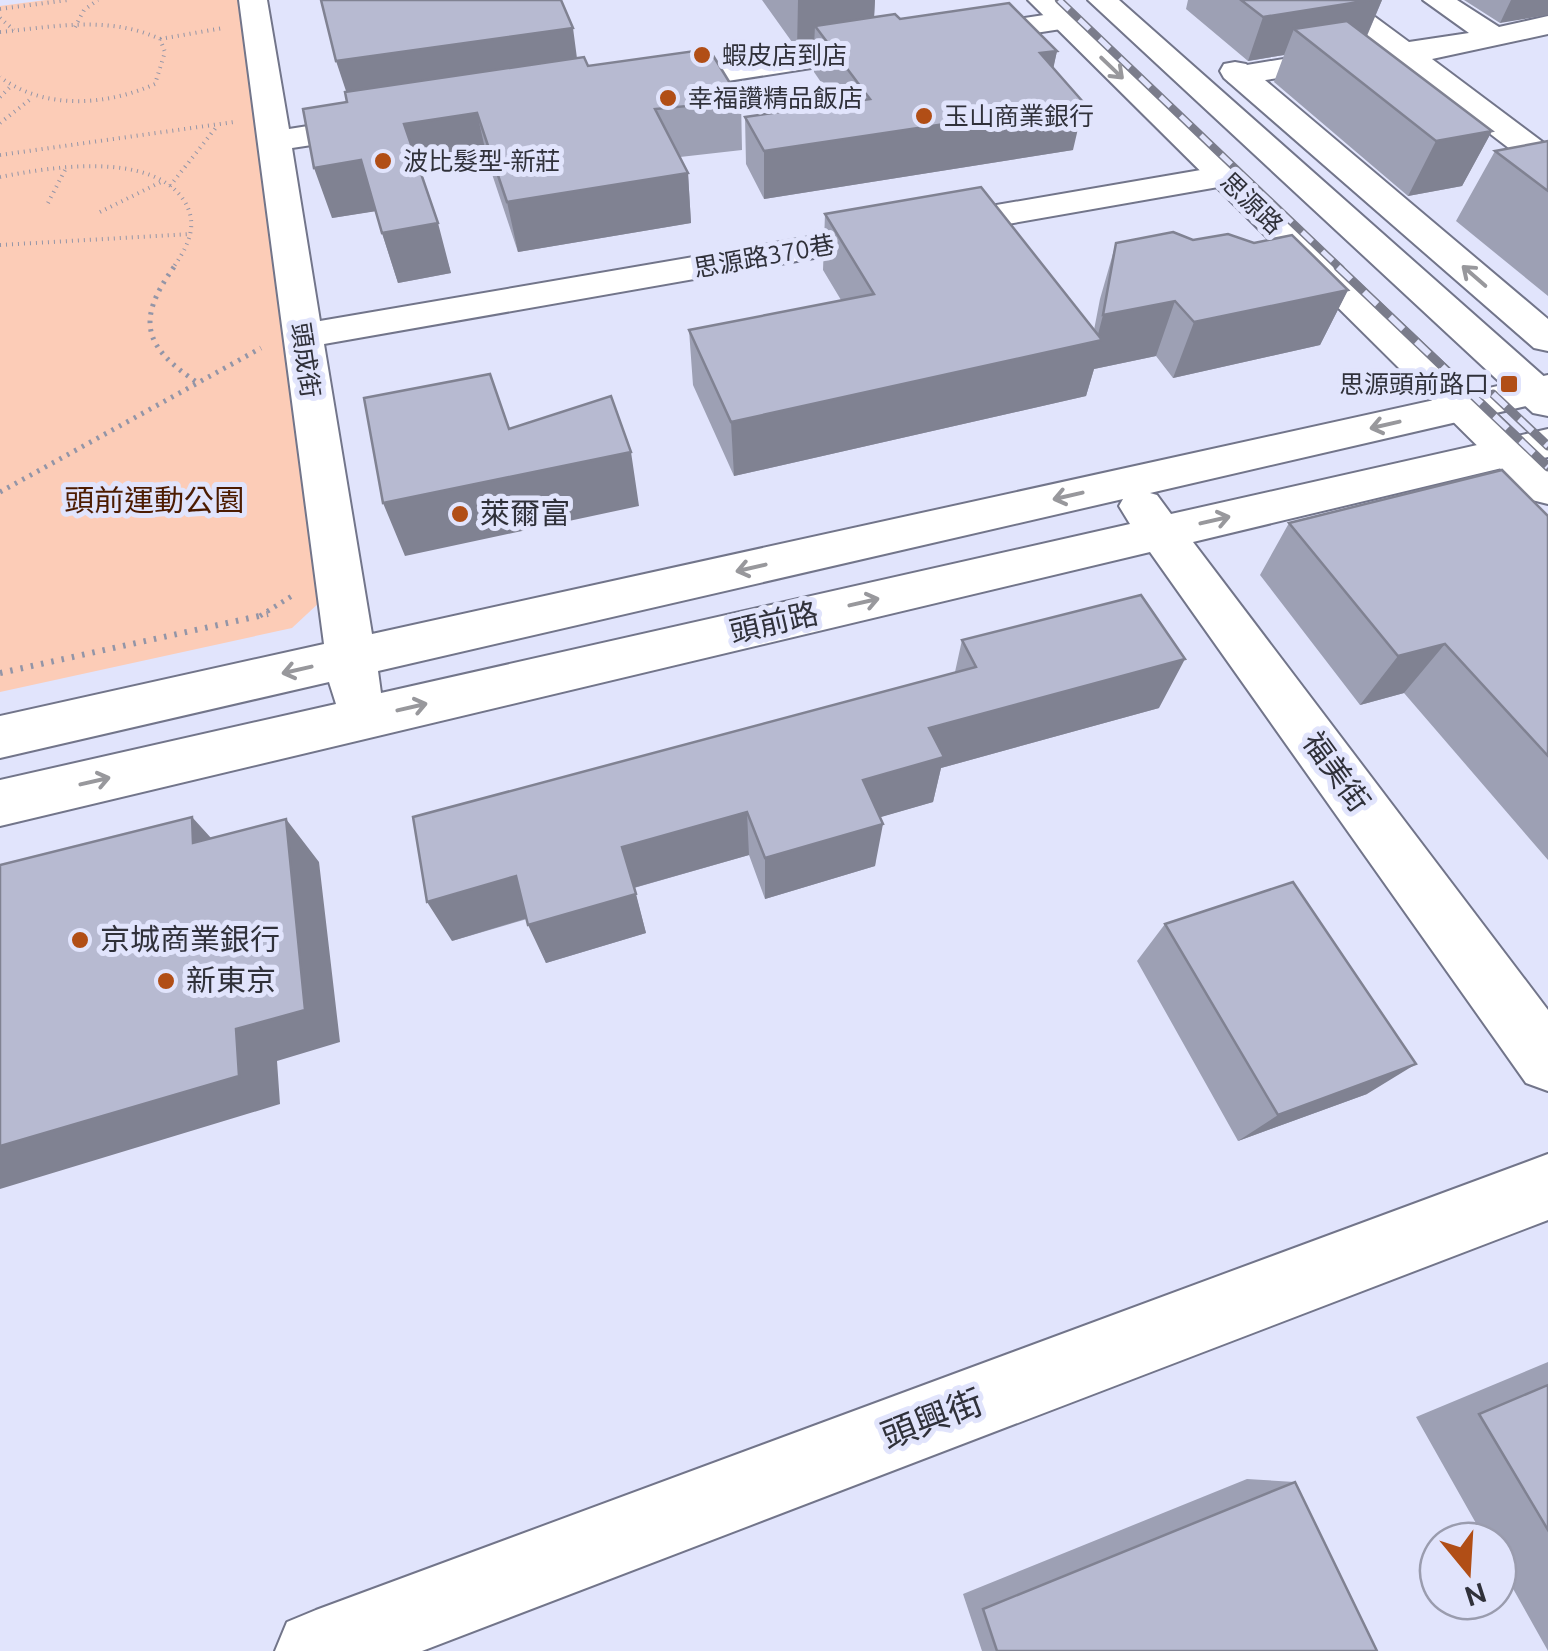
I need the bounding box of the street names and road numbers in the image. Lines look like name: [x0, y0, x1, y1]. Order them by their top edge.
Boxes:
street label: 思源路: [1215, 167, 1289, 239]
street label: 思源路370巷: [691, 230, 837, 282]
street label: 頭成街: [287, 321, 325, 399]
street label: 頭前路: [726, 595, 821, 649]
street label: 福美街: [1297, 725, 1377, 818]
street label: 頭興街: [875, 1381, 988, 1456]

